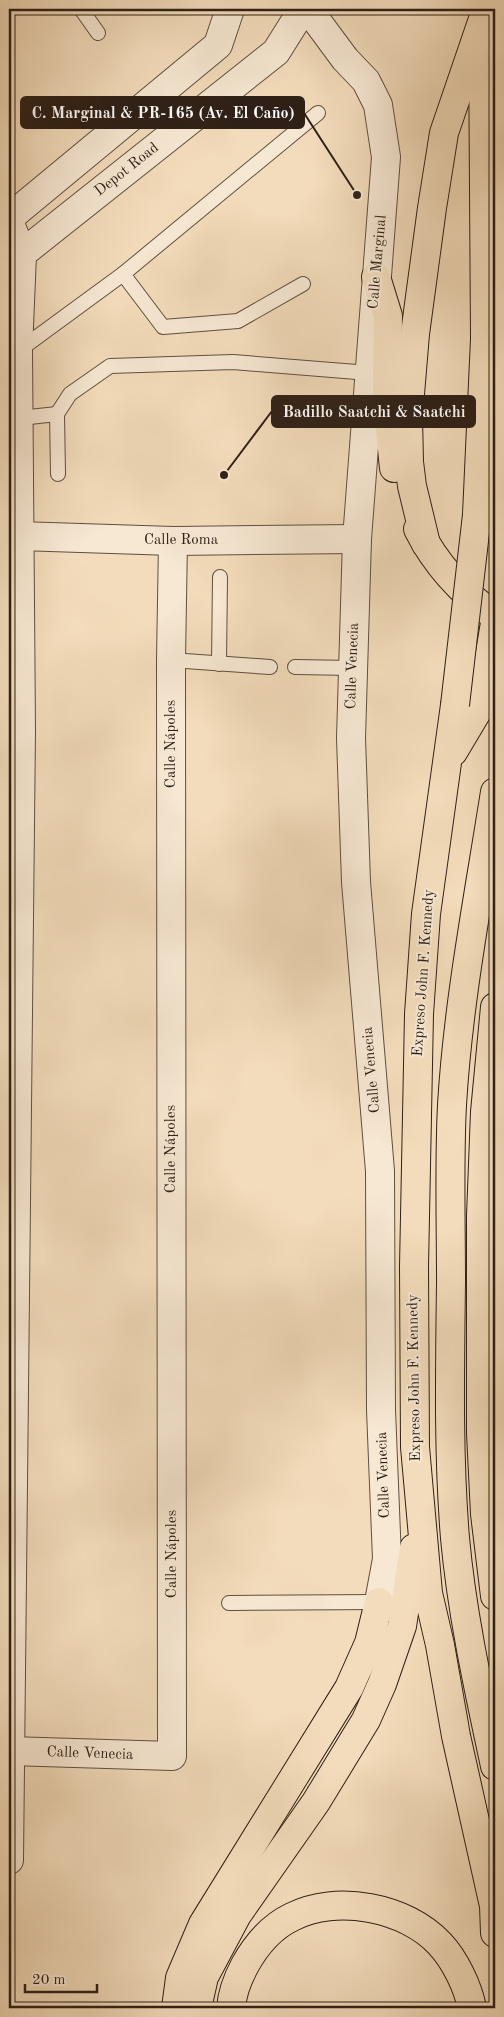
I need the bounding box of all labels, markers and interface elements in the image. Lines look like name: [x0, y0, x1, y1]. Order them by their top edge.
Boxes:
callout: C. Marginal & PR-165 (Av. El Caño): [21, 97, 304, 128]
text: C. Marginal & PR-165 (Av. El Caño): [31, 105, 295, 122]
street label: Depot Road: [92, 140, 162, 200]
street label: Calle Marginal: [366, 214, 390, 310]
callout: Badillo Saatchi & Saatchi: [272, 396, 475, 427]
text: Badillo Saatchi & Saatchi: [282, 405, 466, 421]
street label: Calle Roma: [144, 533, 219, 548]
street label: Calle Venecia: [344, 622, 362, 710]
street label: Calle Nápoles: [164, 700, 179, 788]
street label: Expreso John F. Kennedy: [411, 889, 437, 1057]
street label: Calle Venecia: [361, 1026, 383, 1114]
street label: Calle Nápoles: [164, 1105, 179, 1193]
street label: Expreso John F. Kennedy: [406, 1294, 424, 1462]
street label: Calle Venecia: [375, 1431, 393, 1519]
street label: Calle Nápoles: [165, 1510, 180, 1598]
street label: Calle Venecia: [46, 1745, 134, 1763]
scale bar: [25, 1962, 98, 1994]
text: 20 m: [32, 1973, 66, 1988]

